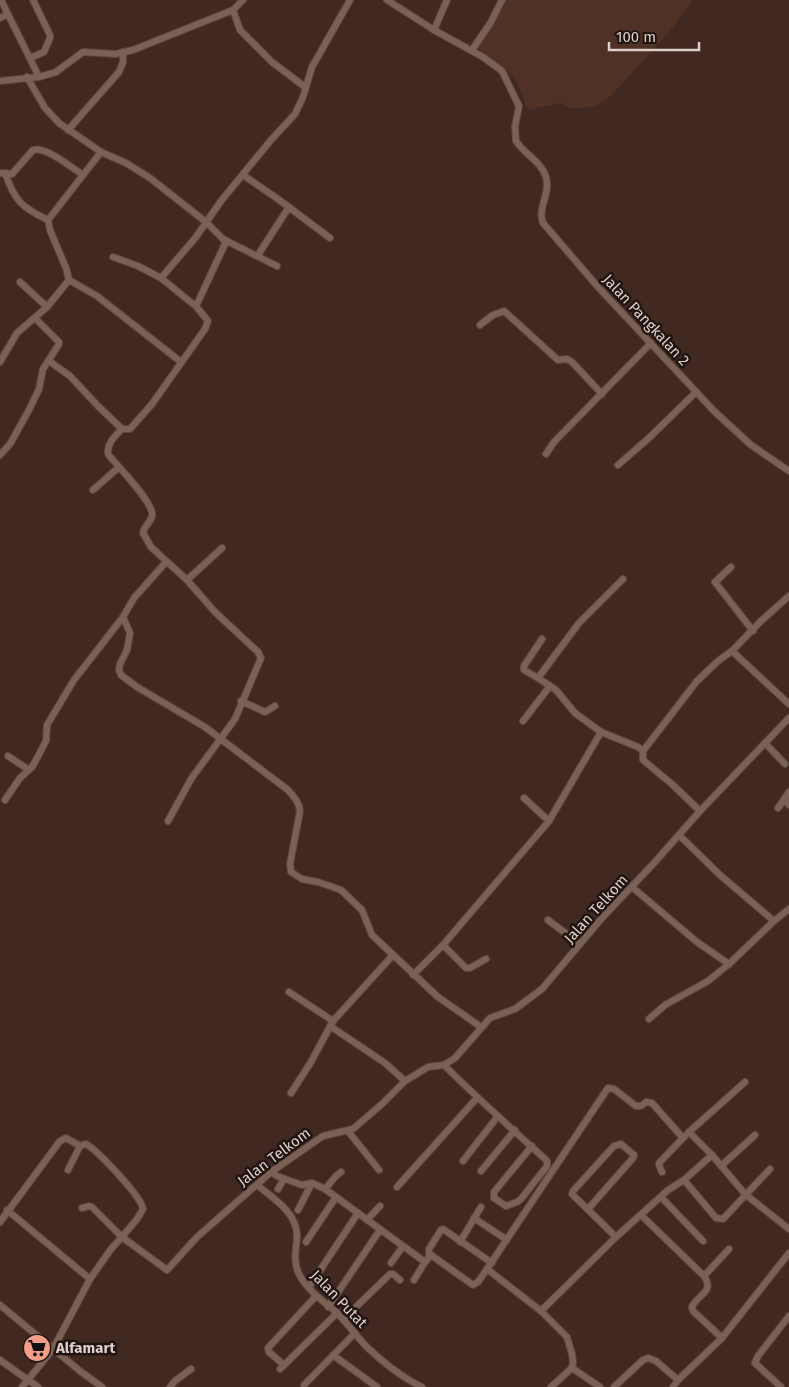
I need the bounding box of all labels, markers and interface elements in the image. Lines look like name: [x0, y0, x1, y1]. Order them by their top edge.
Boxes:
scale bar: [609, 20, 699, 52]
text: 100 m: [616, 28, 656, 46]
street label: Jalan Pangkalan 2: [599, 270, 693, 370]
street label: Jalan Telkom: [560, 871, 632, 947]
street label: Jalan Telkom: [234, 1124, 314, 1190]
street label: Jalan Putat: [307, 1266, 371, 1332]
supermarket icon: Alfamart: [22, 1333, 52, 1363]
place label: Alfamart: [55, 1339, 115, 1357]

